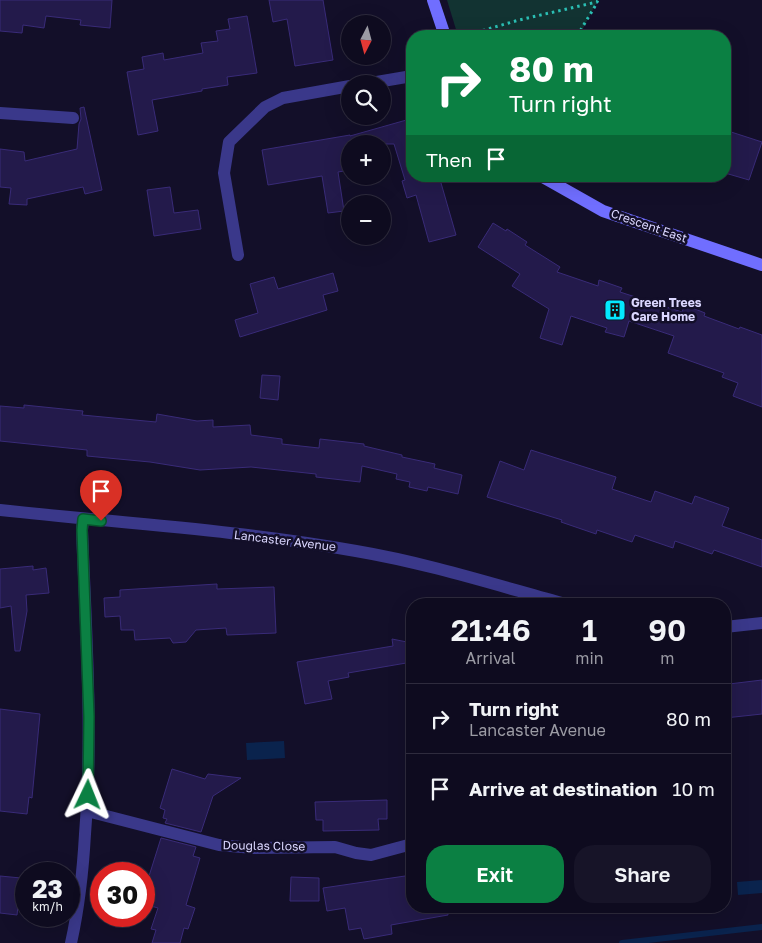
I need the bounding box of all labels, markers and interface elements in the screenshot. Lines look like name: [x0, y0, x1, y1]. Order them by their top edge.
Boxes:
north arrow: [341, 15, 391, 65]
map controls: [341, 15, 391, 245]
text: 80 m: [509, 48, 594, 90]
icon: right: [426, 50, 491, 115]
button: search: [341, 75, 391, 125]
text: Turn right: [509, 90, 612, 117]
button: +: [341, 135, 391, 185]
icon: arrive: [482, 145, 510, 173]
text: Then: [426, 148, 472, 171]
button: −: [341, 195, 391, 245]
street label: Crescent East: [609, 205, 689, 246]
place label: Green Trees Care Home: [631, 295, 702, 324]
building icon: Green Trees Care Home: [603, 298, 627, 322]
pin: [80, 470, 122, 521]
icon: arrive: [87, 477, 115, 505]
street label: Lancaster Avenue: [233, 527, 337, 554]
text: 21:46: [451, 612, 531, 648]
text: 1: [582, 612, 597, 648]
text: 90: [648, 612, 686, 648]
text: Arrival: [466, 648, 516, 668]
text: min: [575, 648, 604, 668]
text: m: [660, 648, 674, 668]
text: Turn right: [469, 697, 559, 720]
icon: right: [426, 705, 454, 733]
text: 80 m: [666, 707, 711, 730]
text: Lancaster Avenue: [469, 720, 606, 740]
position arrow: [61, 768, 113, 820]
icon: arrive: [426, 775, 454, 803]
text: Arrive at destination: [469, 777, 657, 800]
text: 10 m: [672, 777, 715, 800]
street label: Douglas Close: [223, 837, 305, 854]
button: Exit: [426, 845, 564, 903]
button: Share: [574, 845, 711, 903]
speed limit sign: 30: [90, 862, 155, 927]
text: 23: [32, 873, 63, 904]
text: km/h: [32, 899, 63, 914]

